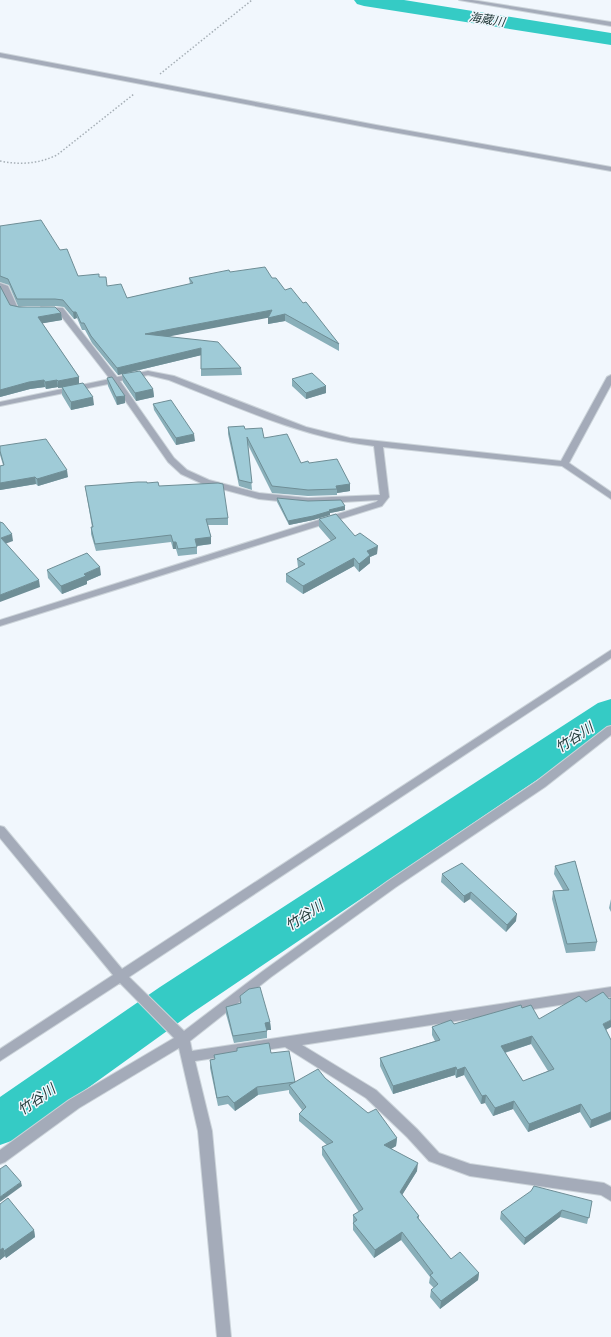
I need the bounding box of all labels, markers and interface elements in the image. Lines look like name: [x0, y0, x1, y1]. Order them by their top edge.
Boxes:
water label: 海蔵川: [468, 9, 508, 30]
water label: 竹谷川: [552, 717, 598, 756]
water label: 竹谷川: [282, 895, 328, 934]
water label: 竹谷川: [14, 1079, 60, 1118]

